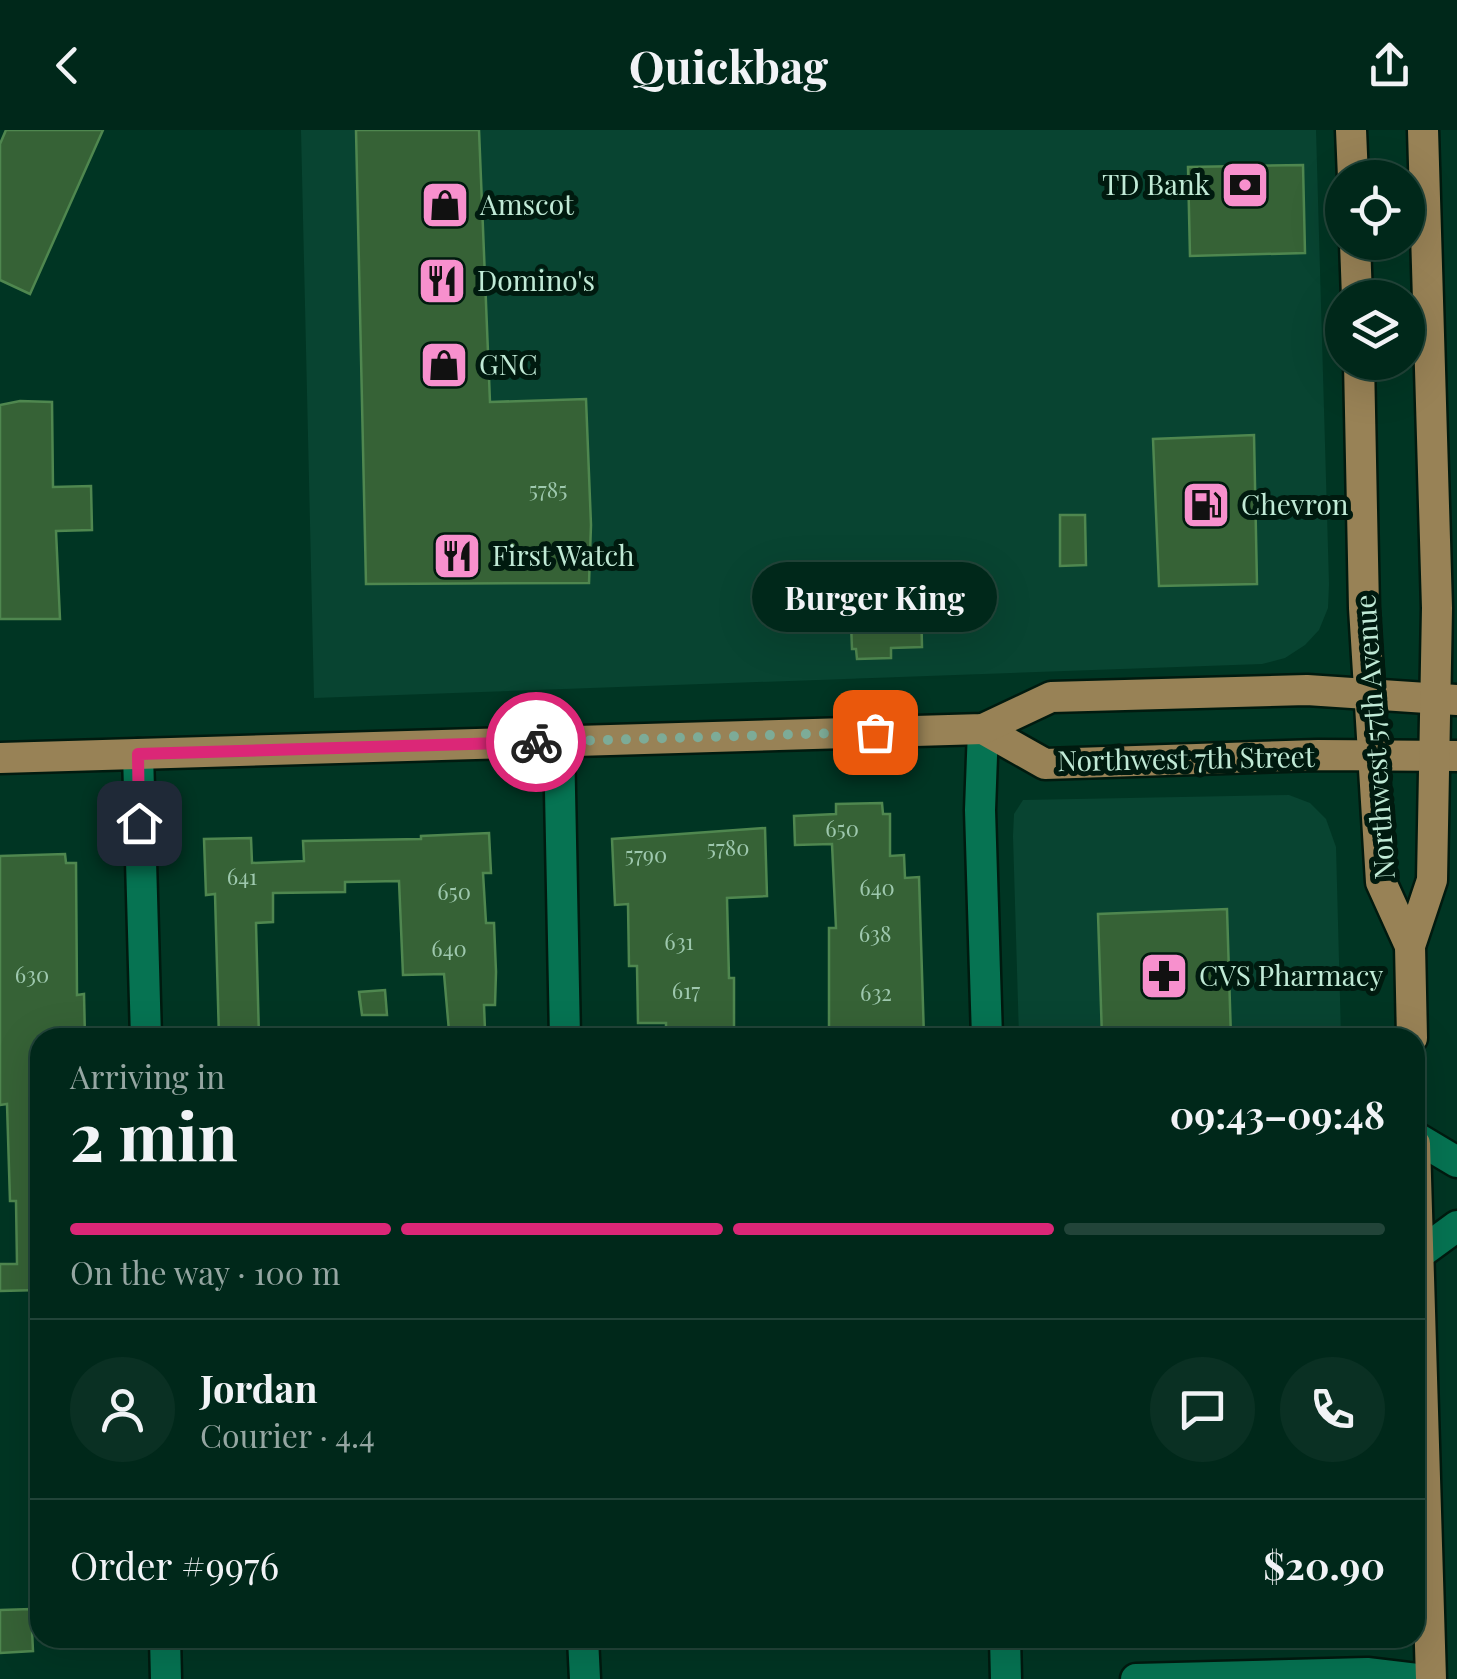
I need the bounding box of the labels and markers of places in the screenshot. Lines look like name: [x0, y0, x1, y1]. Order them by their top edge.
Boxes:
bank icon: TD Bank: [1219, 159, 1271, 211]
place label: TD Bank: [1102, 165, 1211, 202]
shop icon: Amscot: [419, 179, 471, 231]
place label: Amscot: [479, 185, 575, 222]
restaurant icon: Domino's: [416, 255, 468, 307]
place label: Domino's: [477, 261, 595, 298]
shop icon: GNC: [418, 339, 470, 391]
place label: GNC: [479, 345, 538, 382]
fuel station icon: Chevron: [1180, 479, 1232, 531]
place label: Chevron: [1241, 485, 1349, 522]
restaurant icon: First Watch: [431, 530, 483, 582]
place label: First Watch: [492, 536, 635, 573]
callout: Burger King: [752, 562, 998, 632]
pin: [833, 690, 918, 775]
pin: [97, 781, 182, 866]
pharmacy icon: CVS Pharmacy: [1138, 950, 1190, 1002]
place label: CVS Pharmacy: [1199, 956, 1383, 993]

